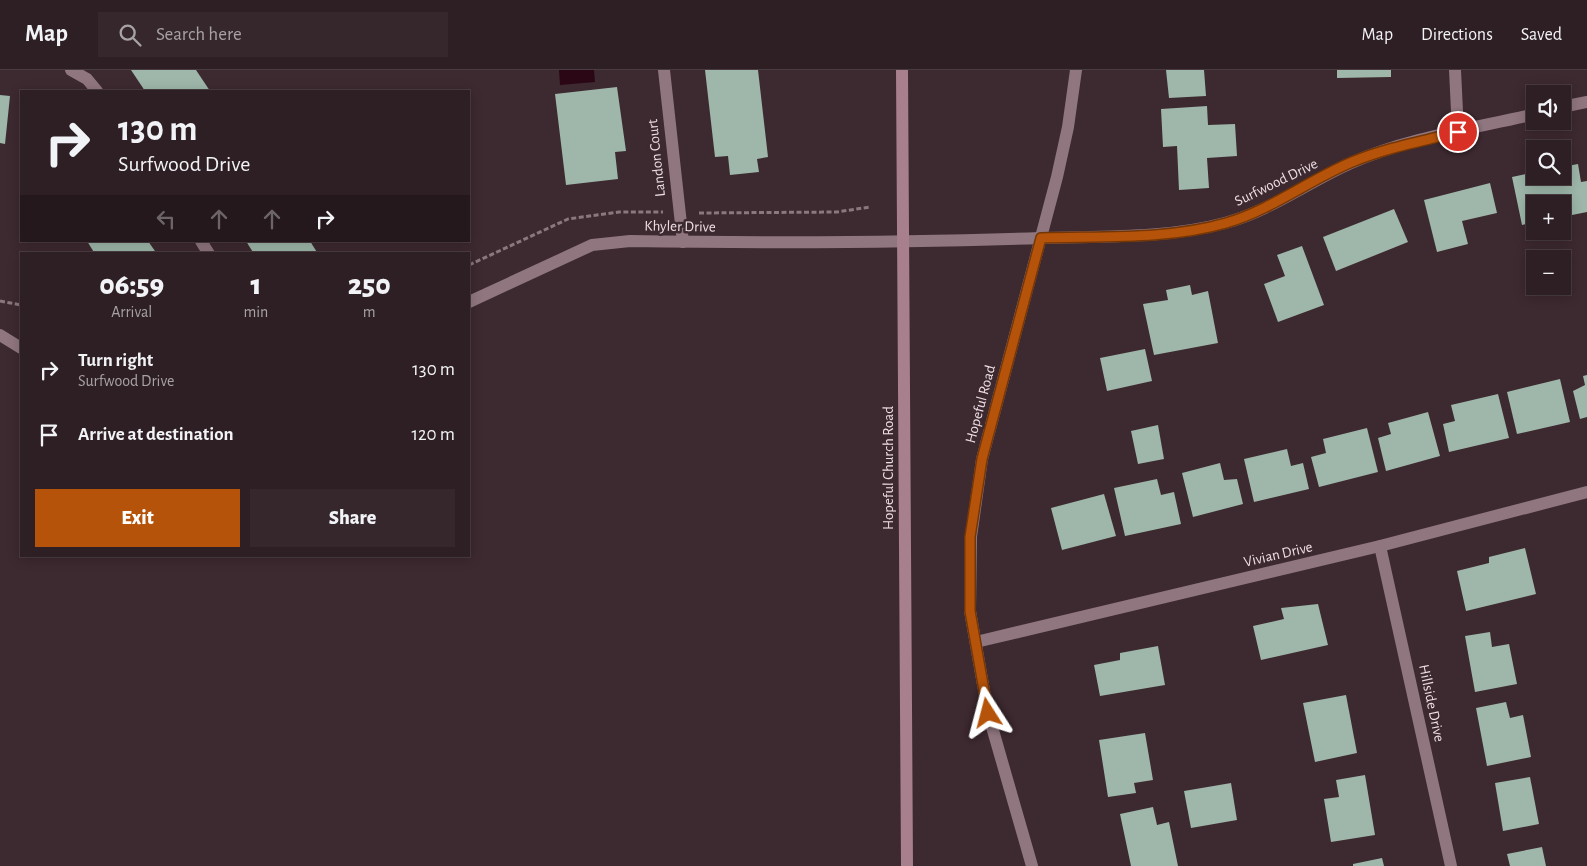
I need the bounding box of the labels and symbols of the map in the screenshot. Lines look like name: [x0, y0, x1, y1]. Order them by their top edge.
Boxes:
pin: [1437, 111, 1479, 153]
street label: Landon Court: [645, 118, 668, 198]
street label: Surfwood Drive: [1232, 156, 1320, 209]
street label: Khyler Drive: [644, 218, 716, 235]
street label: Hopeful Road: [963, 363, 998, 445]
street label: Hopeful Church Road: [881, 406, 896, 530]
street label: Vivian Drive: [1242, 539, 1314, 570]
street label: Hillside Drive: [1416, 663, 1447, 743]
position arrow: [961, 686, 1013, 738]

